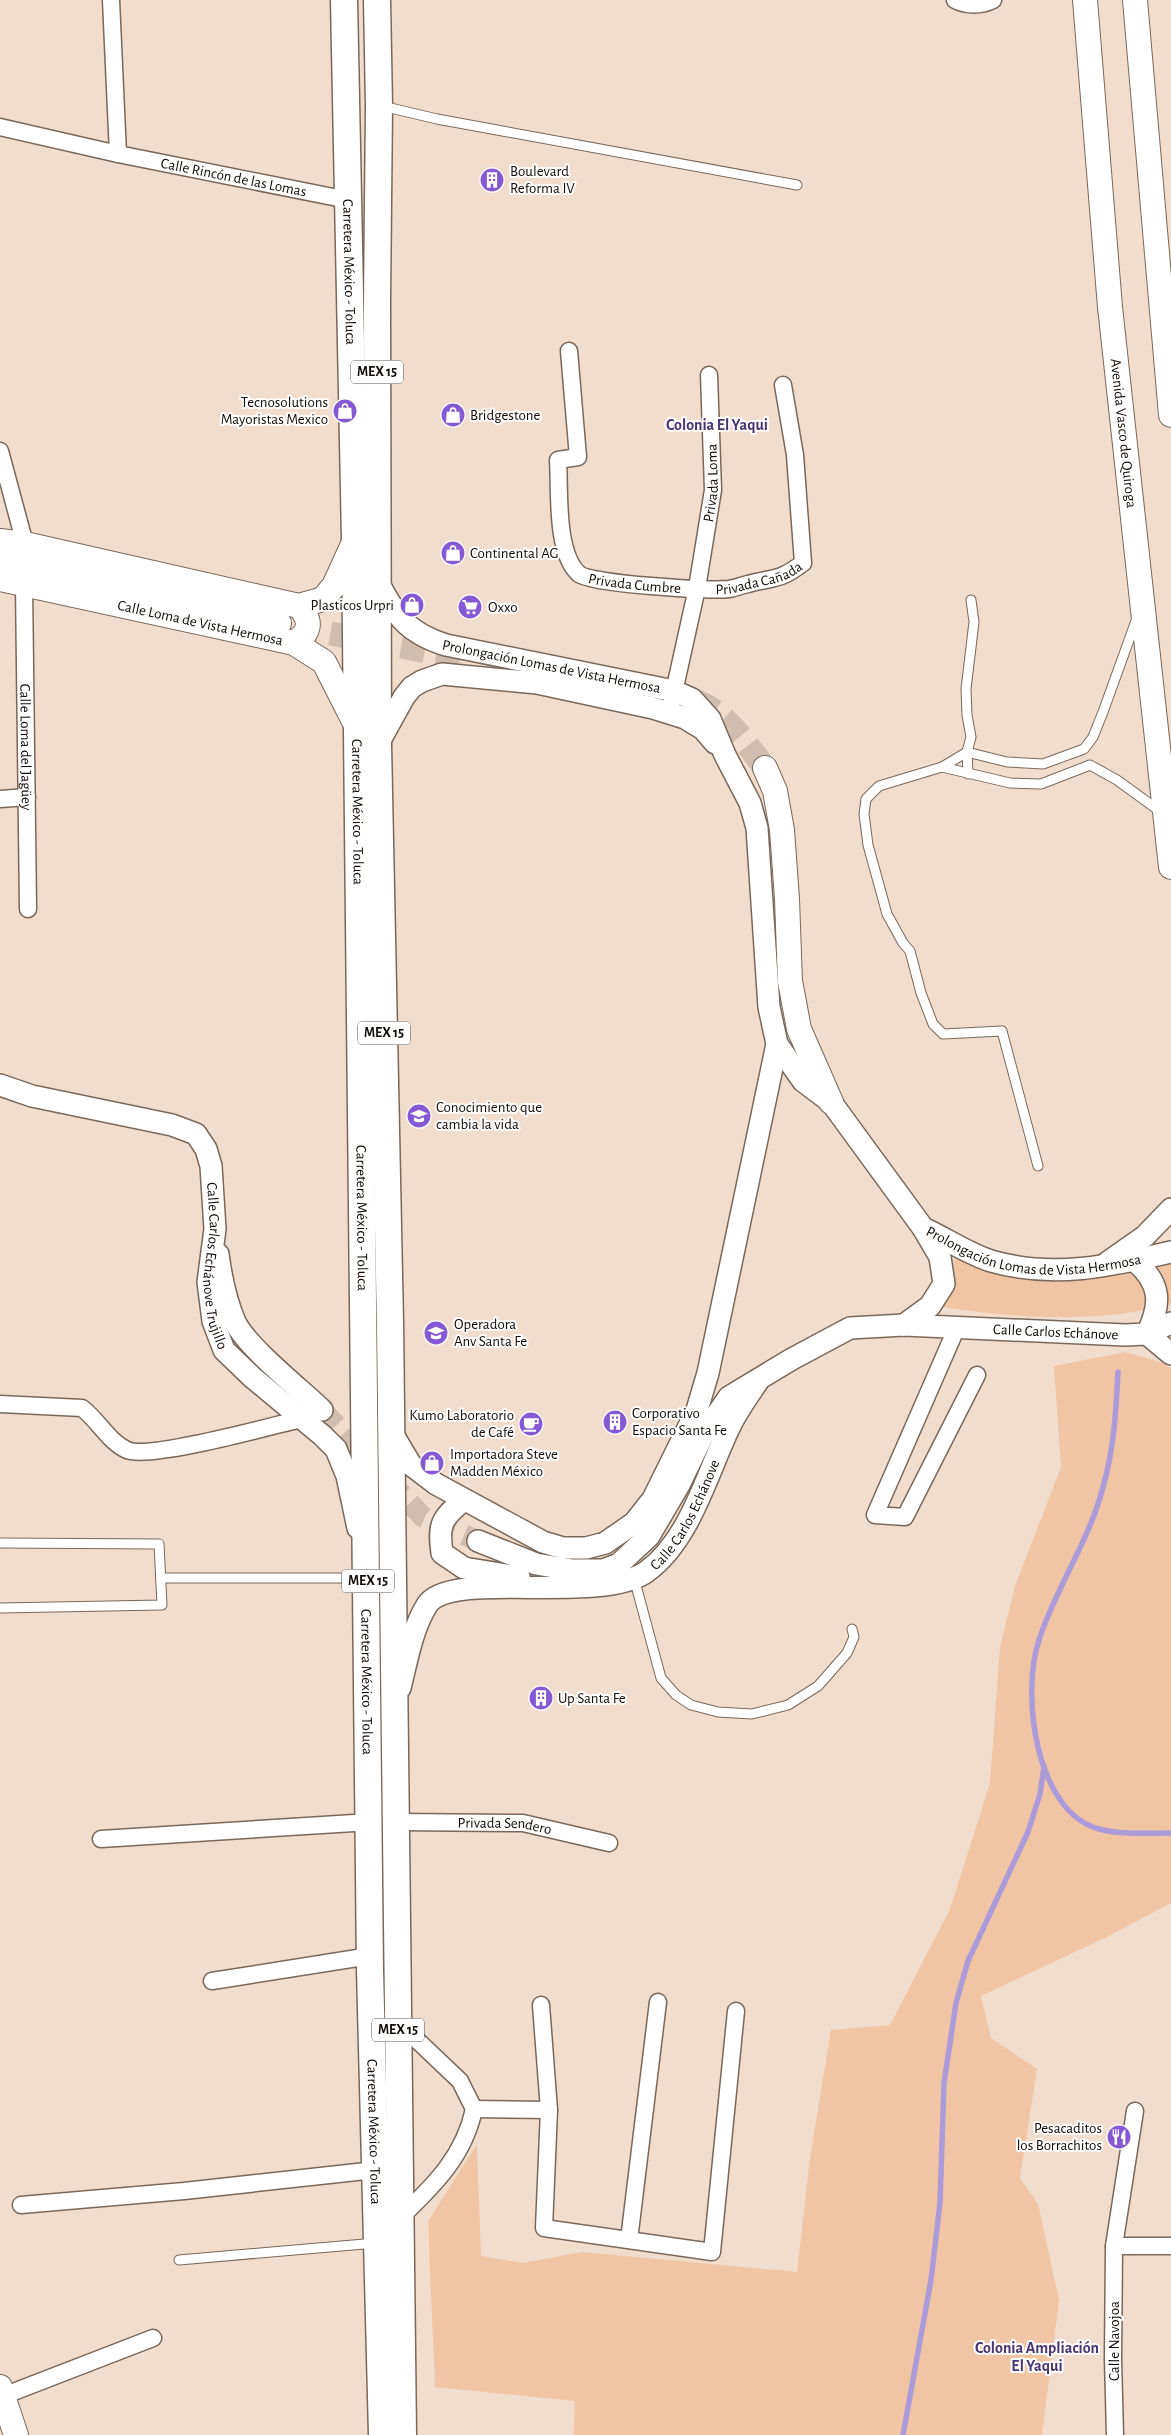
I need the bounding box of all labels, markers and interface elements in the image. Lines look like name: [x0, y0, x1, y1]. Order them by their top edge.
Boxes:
street label: Calle Rincón de las Lomas: [160, 155, 308, 199]
place label: Boulevard Reforma IV: [510, 164, 575, 196]
building icon: Boulevard Reforma IV: [479, 167, 505, 193]
street label: Carretera México - Toluca: [341, 199, 359, 345]
street label: Avenida Vasco de Quiroga: [1108, 358, 1139, 509]
road number: MEX 15: [351, 361, 403, 384]
place label: Tecnosolutions Mayoristas Mexico: [221, 395, 328, 427]
shop icon: Tecnosolutions Mayoristas Mexico: [332, 398, 358, 424]
shop icon: Bridgestone: [440, 402, 466, 428]
place label: Bridgestone: [470, 408, 540, 423]
district label: Colonia El Yaqui: [666, 417, 768, 433]
street label: Privada Loma: [700, 443, 721, 523]
shop icon: Continental AG: [440, 540, 466, 566]
place label: Continental AG: [470, 546, 559, 561]
street label: Privada Cañada: [716, 559, 805, 597]
street label: Privada Cumbre: [587, 570, 681, 596]
shop icon: Plasticos Urpri: [399, 592, 425, 618]
supermarket icon: Oxxo: [457, 594, 483, 620]
street label: Calle Loma de Vista Hermosa: [116, 597, 285, 648]
place label: Plasticos Urpri: [311, 598, 394, 613]
place label: Oxxo: [488, 600, 518, 615]
street label: Prolongación Lomas de Vista Hermosa: [441, 637, 662, 696]
street label: Calle Loma del Jagüey: [18, 684, 34, 811]
street label: Carretera México - Toluca: [350, 739, 366, 885]
road number: MEX 15: [358, 1021, 410, 1044]
place label: Conocimiento que cambia la vida: [436, 1100, 542, 1132]
school or university icon: Conocimiento que cambia la vida: [406, 1103, 432, 1129]
street label: Carretera México - Toluca: [354, 1145, 370, 1291]
street label: Calle Carlos Echánove Trujillo: [200, 1182, 230, 1351]
street label: Prolongación Lomas de Vista Hermosa: [924, 1223, 1142, 1277]
place label: Operadora Anv Santa Fe: [454, 1317, 527, 1349]
school or university icon: Operadora Anv Santa Fe: [423, 1320, 449, 1346]
street label: Calle Carlos Echánove: [993, 1322, 1119, 1342]
place label: Corporativo Espacio Santa Fe: [632, 1406, 727, 1438]
place label: Kumo Laboratorio de Café: [409, 1408, 514, 1440]
building icon: Corporativo Espacio Santa Fe: [602, 1409, 628, 1435]
cafe icon: Kumo Laboratorio de Café: [518, 1411, 544, 1437]
place label: Importadora Steve Madden México: [450, 1447, 558, 1479]
shop icon: Importadora Steve Madden México: [419, 1450, 445, 1476]
street label: Calle Carlos Echánove: [647, 1457, 722, 1573]
road number: MEX 15: [342, 1570, 394, 1592]
street label: Carretera México - Toluca: [359, 1609, 375, 1755]
building icon: Up Santa Fe: [528, 1685, 554, 1711]
place label: Up Santa Fe: [558, 1691, 626, 1706]
street label: Privada Sendero: [458, 1815, 553, 1837]
road number: MEX 15: [372, 2018, 424, 2042]
street label: Carretera México - Toluca: [365, 2059, 384, 2205]
place label: Pesacaditos los Borrachitos: [1017, 2121, 1102, 2153]
restaurant icon: Pesacaditos los Borrachitos: [1106, 2124, 1132, 2150]
street label: Calle Navojoa: [1107, 2301, 1122, 2381]
district label: Colonia Ampliación El Yaqui: [975, 2340, 1099, 2374]

